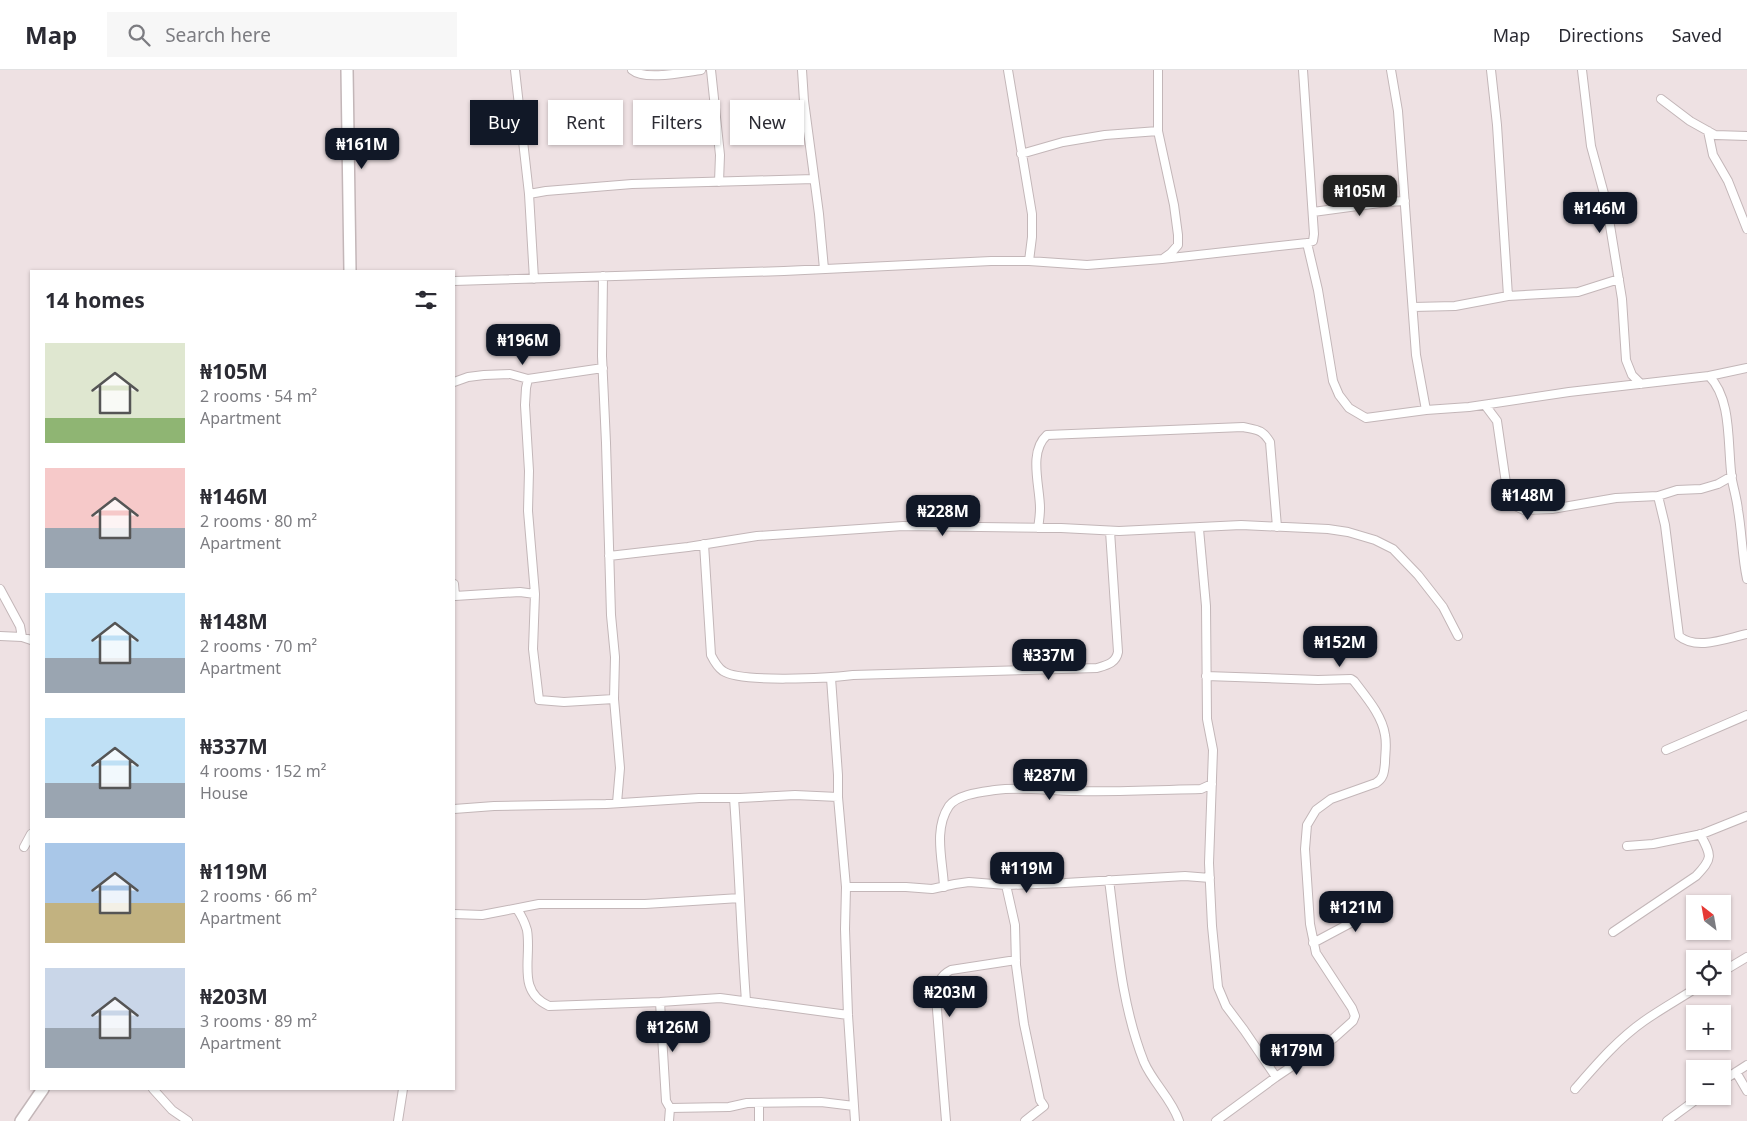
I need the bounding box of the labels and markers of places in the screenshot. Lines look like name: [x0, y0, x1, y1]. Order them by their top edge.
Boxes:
pin: ₦161M: [327, 128, 397, 170]
pin: ₦105M: [1325, 174, 1395, 217]
pin: ₦146M: [1565, 191, 1635, 234]
pin: ₦196M: [488, 324, 558, 366]
pin: ₦148M: [1493, 478, 1563, 521]
pin: ₦228M: [908, 494, 978, 537]
pin: ₦152M: [1305, 626, 1375, 668]
pin: ₦337M: [1014, 638, 1084, 681]
pin: ₦287M: [1015, 758, 1085, 801]
pin: ₦119M: [992, 852, 1062, 894]
pin: ₦121M: [1321, 890, 1391, 933]
pin: ₦203M: [915, 976, 985, 1018]
pin: ₦126M: [638, 1010, 708, 1053]
pin: ₦179M: [1262, 1034, 1332, 1076]

